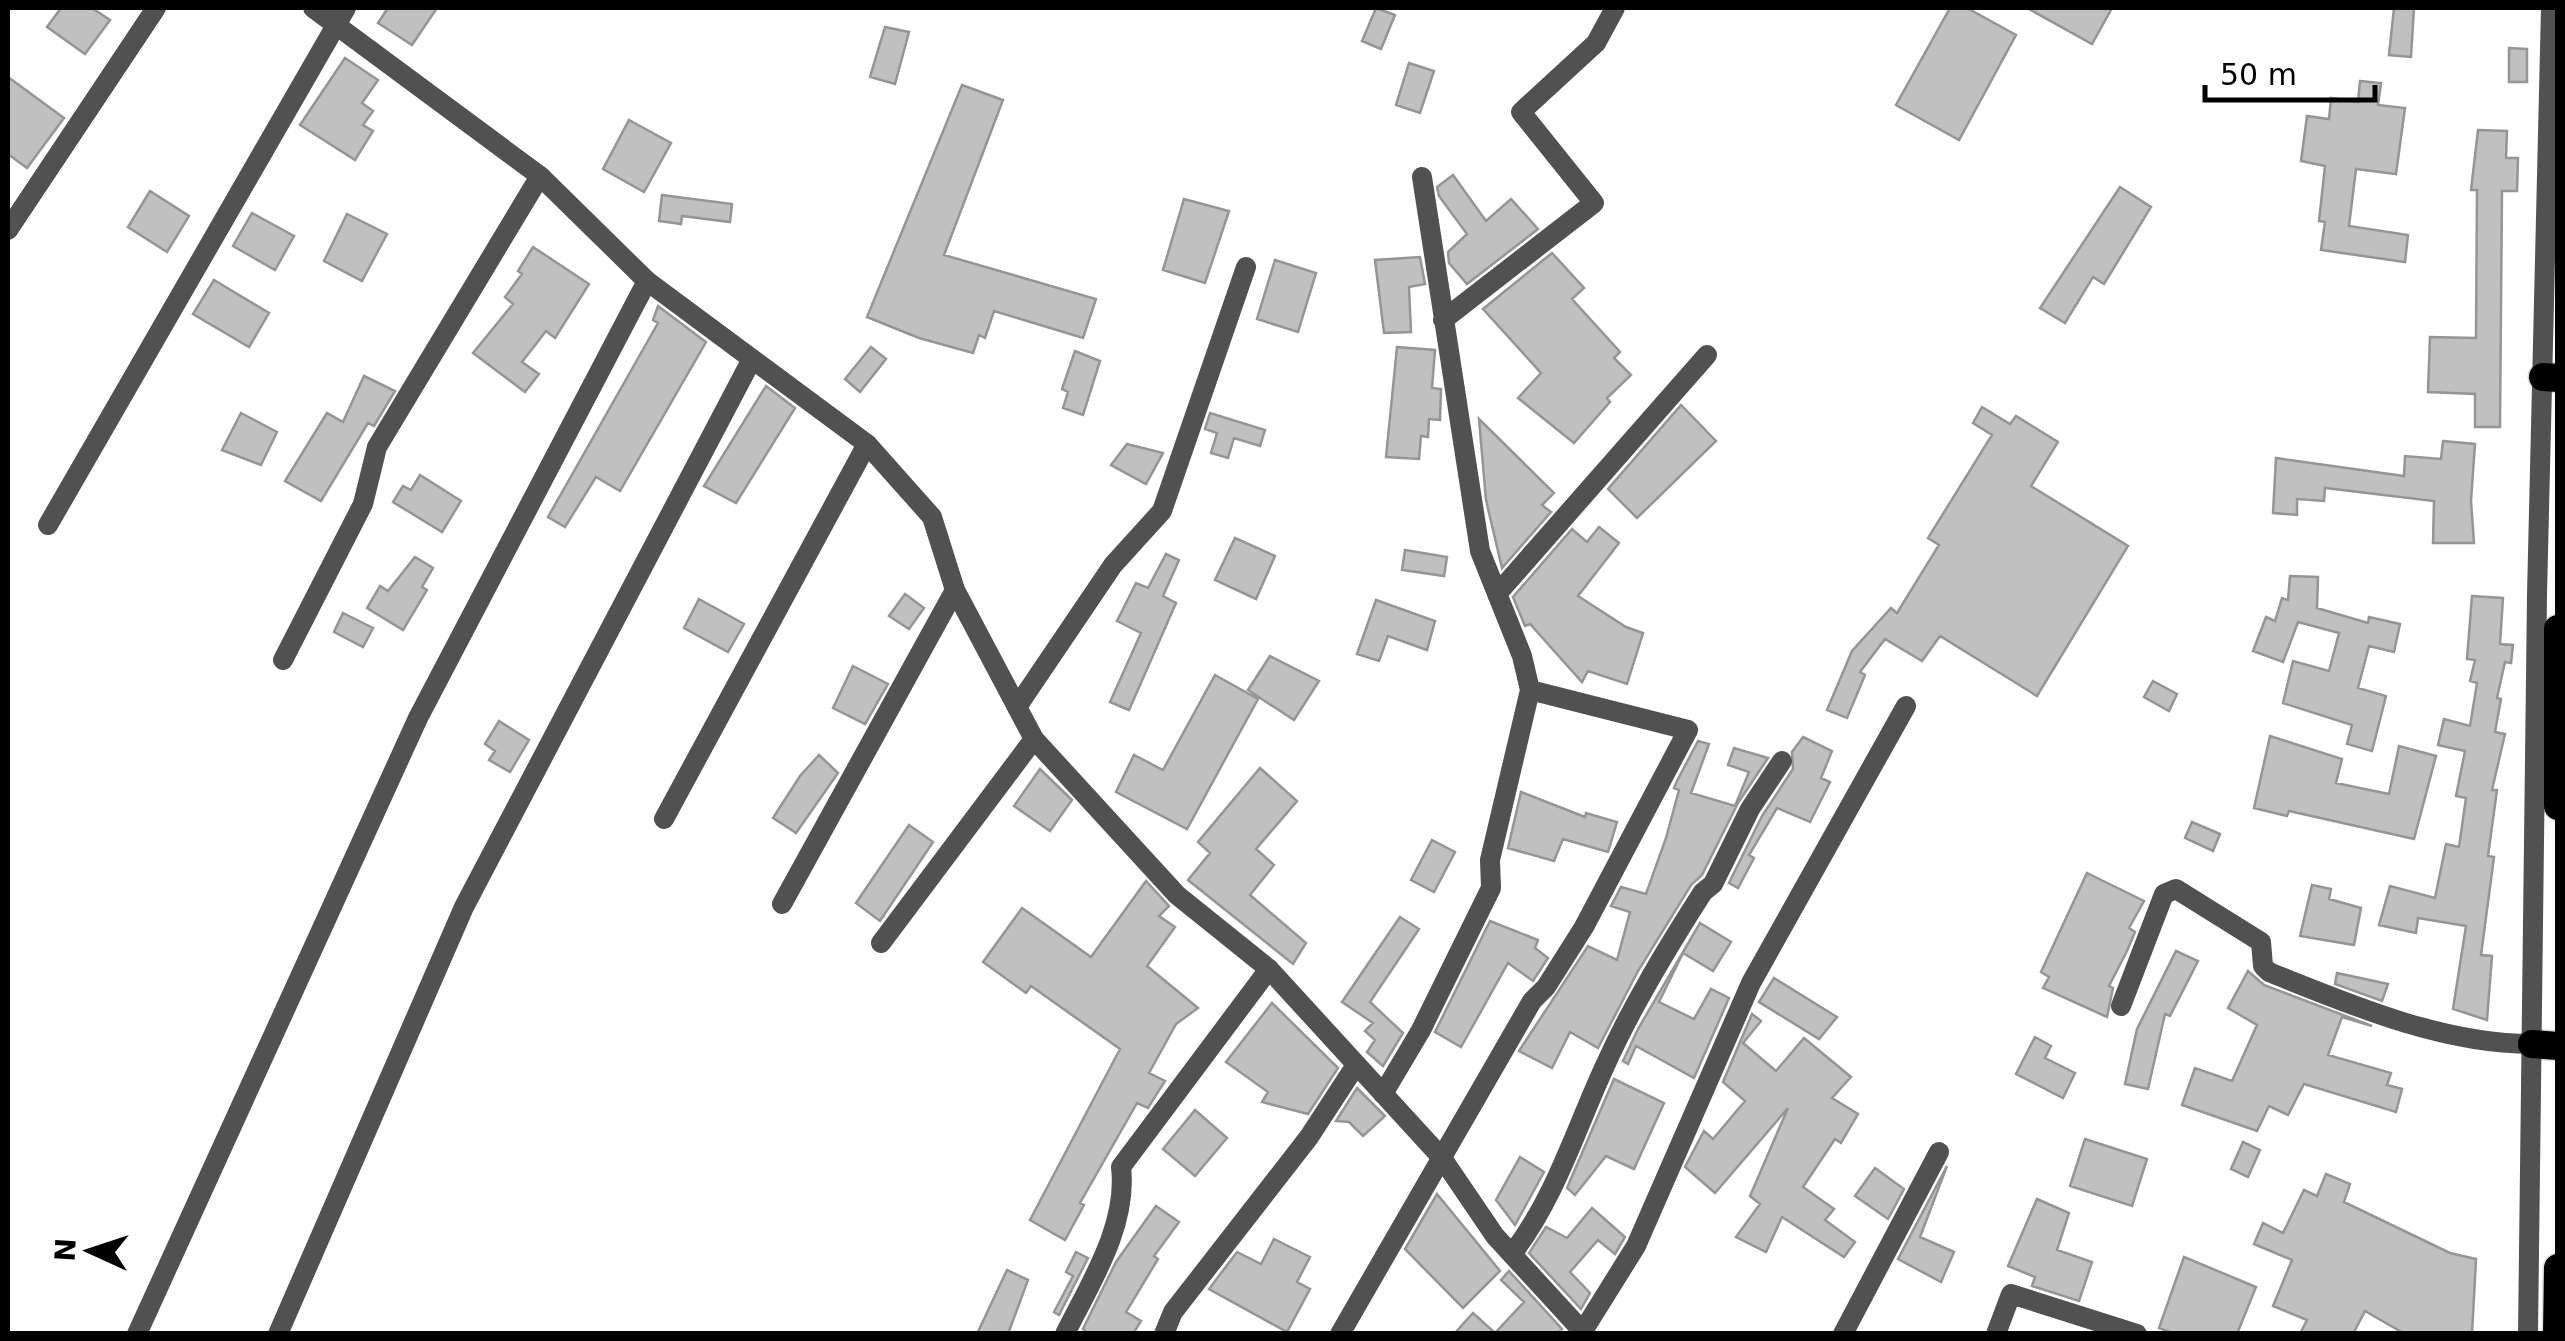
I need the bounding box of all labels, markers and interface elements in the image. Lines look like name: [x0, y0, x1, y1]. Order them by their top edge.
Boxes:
scale bar: [2205, 40, 2375, 102]
text: 50 m: [2220, 57, 2297, 92]
north arrow: [40, 1201, 140, 1301]
text: N: [48, 1237, 83, 1262]

